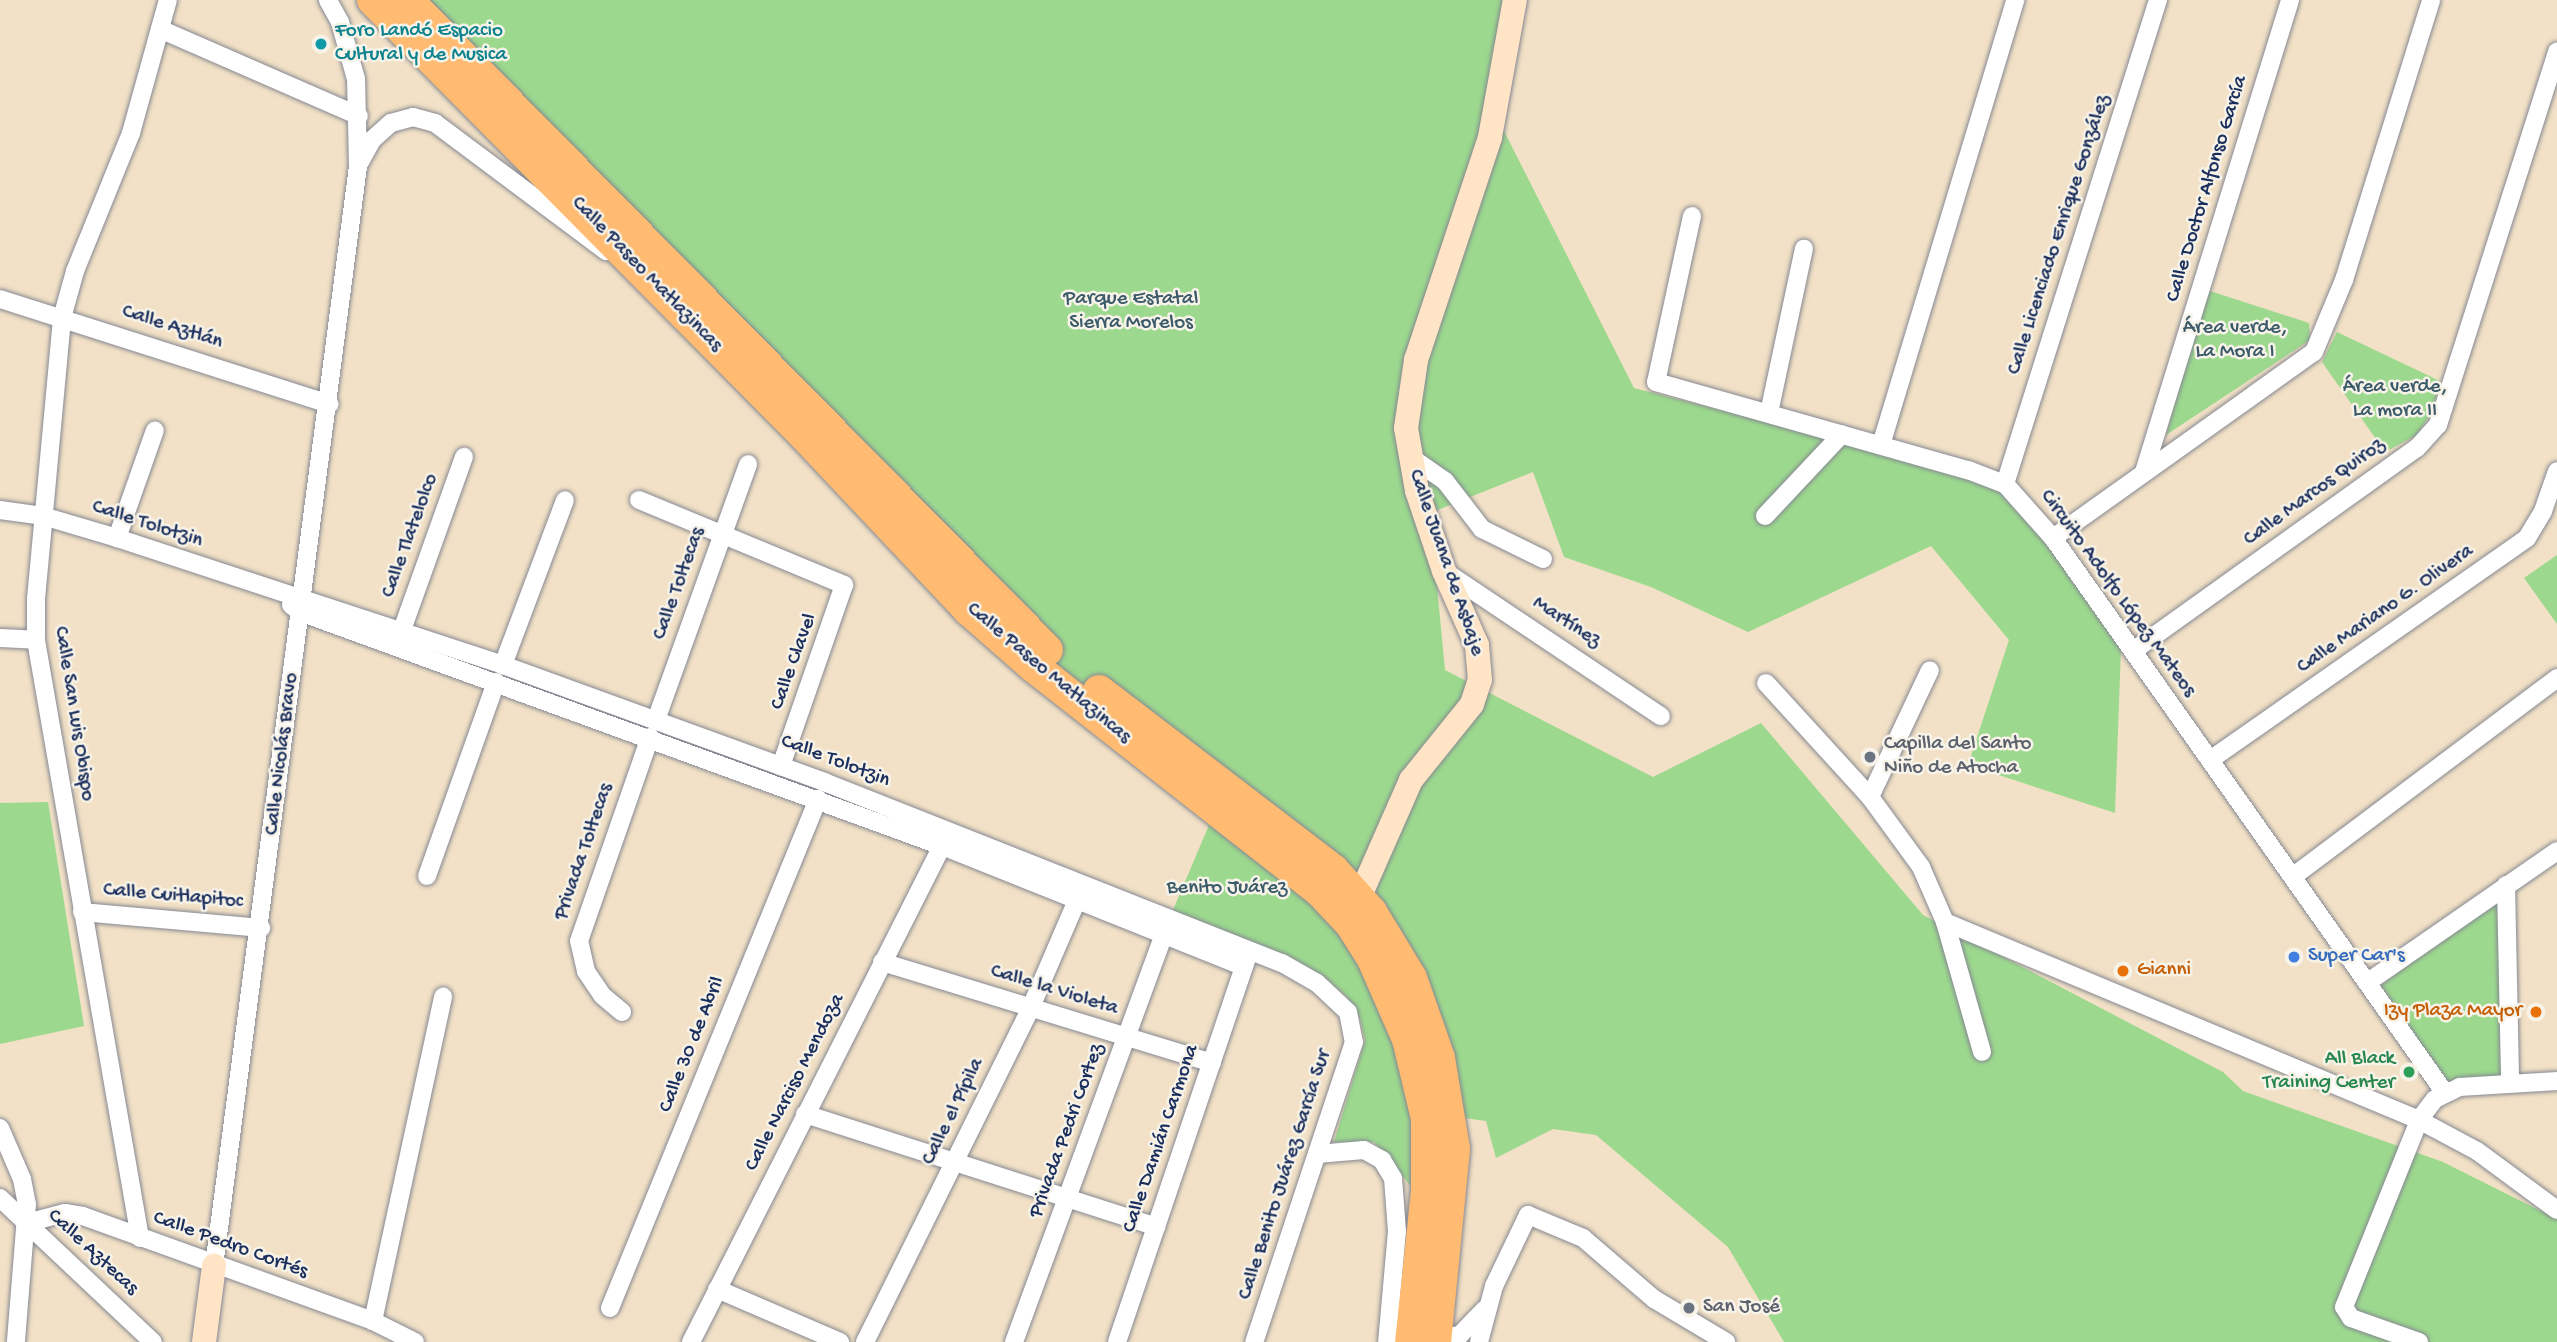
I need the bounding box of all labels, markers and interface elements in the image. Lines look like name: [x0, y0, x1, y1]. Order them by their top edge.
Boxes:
place label: Foro Landó Espacio Cultural y de Musica: [335, 19, 507, 69]
marker: Foro Landó Espacio Cultural y de Musica: [313, 36, 329, 52]
street label: Calle Doctor Alfonso García: [2162, 73, 2254, 305]
street label: Calle Licenciado Enrique González: [2003, 92, 2117, 378]
street label: Calle Paseo Matlazincas: [565, 192, 727, 358]
park label: Parque Estatal Sierra Morelos: [1064, 287, 1198, 337]
street label: Calle Aztlán: [118, 300, 226, 356]
park label: Área verde, La Mora I: [2183, 316, 2287, 366]
park label: Área verde, La mora II: [2343, 375, 2447, 425]
street label: Calle Marcos Quiroz: [2239, 433, 2391, 553]
street label: Calle Juana de Asbaje: [1401, 467, 1489, 659]
street label: Calle Tlatelolco: [377, 471, 445, 601]
street label: Circuito Adolfo López Mateos: [2033, 485, 2201, 703]
street label: Calle Tolotzin: [88, 495, 206, 555]
street label: Calle Toltecas: [648, 524, 712, 644]
street label: Calle Mariano G. Olivera: [2293, 540, 2479, 680]
street label: Martínez: [1527, 592, 1605, 654]
street label: Calle Paseo Matlazincas: [961, 598, 1135, 750]
street label: Calle Clavel: [766, 610, 824, 714]
street label: Calle San Luis Obispo: [47, 625, 99, 803]
street label: Calle Nicolás Bravo: [261, 671, 305, 837]
street label: Calle Tolotzin: [777, 730, 893, 794]
place label: Capilla del Santo Niño de Atocha: [1884, 732, 2031, 782]
marker: Capilla del Santo Niño de Atocha: [1862, 749, 1878, 765]
street label: Privada Toltecas: [550, 780, 620, 924]
park label: Benito Juárez: [1167, 876, 1287, 902]
street label: Calle Cuitlapitoc: [102, 878, 244, 916]
place label: Super Car's: [2308, 944, 2405, 970]
marker: Super Car's: [2286, 949, 2302, 965]
place label: Gianni: [2137, 958, 2191, 984]
street label: Calle la Violeta: [987, 960, 1121, 1022]
marker: Gianni: [2115, 963, 2131, 979]
street label: Calle 30 de Abril: [654, 973, 732, 1117]
street label: Calle Narciso Mendoza: [740, 990, 852, 1176]
place label: Izy Plaza Mayor: [2384, 999, 2522, 1025]
marker: Izy Plaza Mayor: [2528, 1004, 2544, 1020]
street label: Privada Pedri Cortez: [1025, 1040, 1111, 1222]
street label: Calle Damián Carmona: [1118, 1042, 1206, 1236]
street label: Calle Benito Juárez García Sur: [1234, 1047, 1338, 1303]
place label: All Black Training Center: [2263, 1047, 2395, 1097]
street label: Calle el Pípila: [917, 1054, 991, 1170]
marker: All Black Training Center: [2401, 1064, 2417, 1080]
street label: Calle Aztecas: [41, 1204, 143, 1302]
street label: Calle Pedro Cortés: [149, 1206, 311, 1286]
place label: San José: [1703, 1295, 1780, 1321]
marker: San José: [1681, 1300, 1697, 1316]

